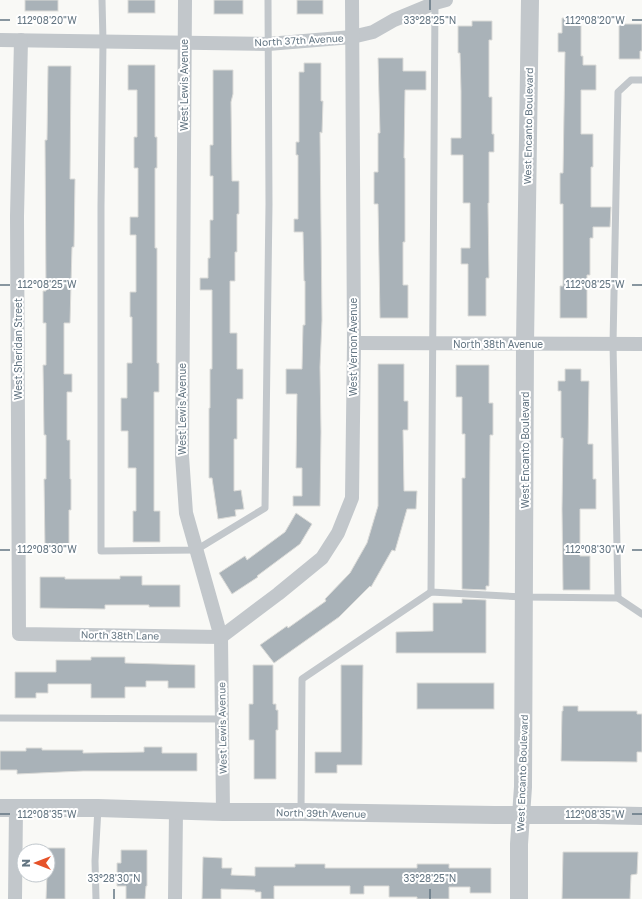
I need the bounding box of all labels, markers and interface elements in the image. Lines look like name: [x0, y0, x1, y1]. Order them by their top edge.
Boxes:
text: 112°08'20"W: [17, 14, 77, 26]
text: 33°28'25"N: [404, 14, 456, 26]
text: 112°08'20"W: [565, 14, 625, 26]
street label: North 37th Avenue: [254, 32, 344, 48]
street label: West Lewis Avenue: [178, 39, 190, 131]
street label: West Encanto Boulevard: [521, 67, 535, 185]
text: 112°08'25"W: [17, 278, 77, 290]
text: 112°08'25"W: [565, 278, 625, 290]
street label: West Vernon Avenue: [347, 297, 359, 396]
street label: West Sheridan Street: [12, 298, 24, 400]
street label: North 38th Avenue: [453, 338, 543, 350]
street label: West Lewis Avenue: [176, 363, 188, 455]
street label: West Encanto Boulevard: [519, 391, 531, 509]
text: 112°08'30"W: [17, 543, 77, 555]
text: 112°08'30"W: [565, 543, 625, 555]
street label: North 38th Lane: [81, 628, 159, 642]
street label: West Lewis Avenue: [215, 682, 229, 774]
street label: West Encanto Boulevard: [514, 714, 530, 832]
street label: North 39th Avenue: [276, 806, 366, 820]
text: 112°08'35"W: [17, 808, 77, 820]
text: 112°08'35"W: [565, 808, 625, 820]
north arrow: [16, 843, 56, 883]
text: N: [19, 859, 32, 867]
text: 33°28'30"N: [87, 872, 141, 884]
text: 33°28'25"N: [404, 872, 456, 884]

